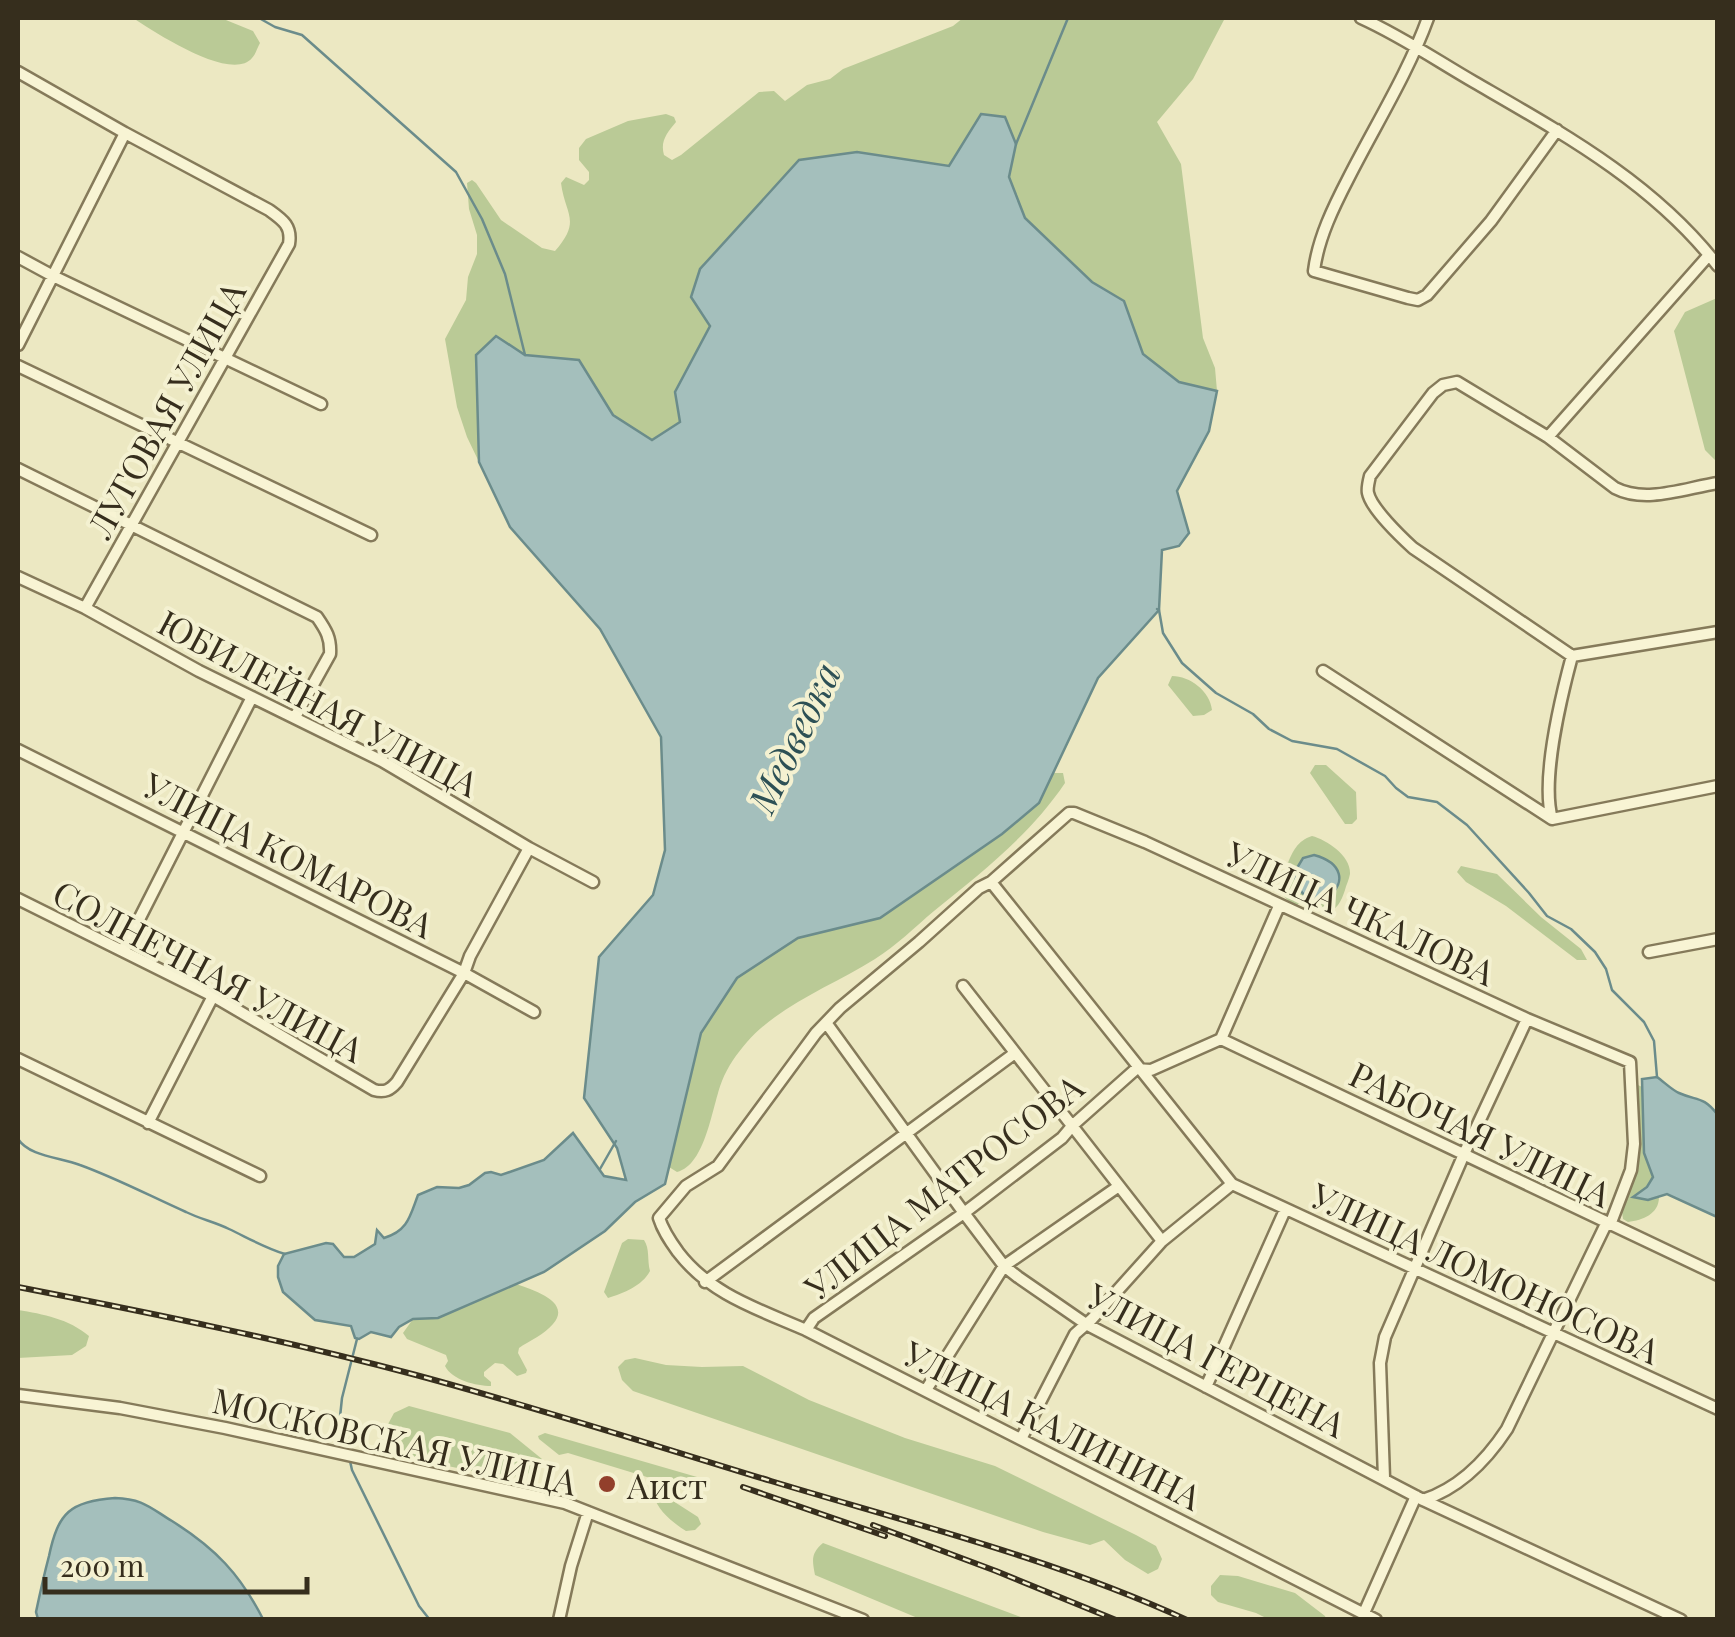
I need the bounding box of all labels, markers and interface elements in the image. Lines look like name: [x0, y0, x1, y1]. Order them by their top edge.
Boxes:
street label: ЛУГОВАЯ УЛИЦА: [75, 272, 255, 546]
street label: ЮБИЛЕЙНАЯ УЛИЦА: [151, 598, 488, 807]
water label: Медведка: [734, 653, 851, 822]
street label: УЛИЦА КОМАРОВА: [135, 760, 443, 948]
street label: УЛИЦА ЧКАЛОВА: [1218, 829, 1504, 995]
street label: СОЛНЕЧНАЯ УЛИЦА: [46, 868, 373, 1072]
street label: РАБОЧАЯ УЛИЦА: [1343, 1049, 1620, 1217]
street label: УЛИЦА МАТРОСОВА: [793, 1062, 1093, 1310]
street label: УЛИЦА ЛОМОНОСОВА: [1303, 1170, 1669, 1374]
street label: УЛИЦА ГЕРЦЕНА: [1079, 1271, 1355, 1447]
street label: УЛИЦА КАЛИНИНА: [895, 1328, 1211, 1520]
street label: МОСКОВСКАЯ УЛИЦА: [208, 1375, 583, 1505]
place label: Аист: [626, 1461, 707, 1508]
marker: Аист: [596, 1473, 618, 1495]
scale bar: [45, 1532, 308, 1594]
text: 200 m: [60, 1545, 145, 1585]

